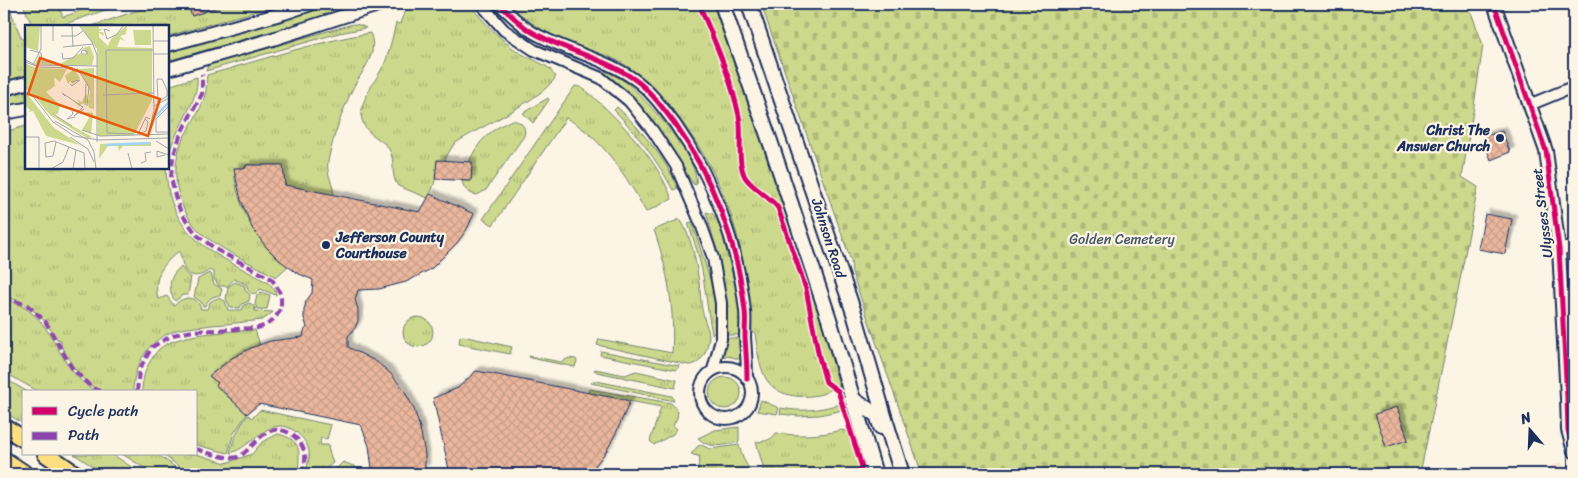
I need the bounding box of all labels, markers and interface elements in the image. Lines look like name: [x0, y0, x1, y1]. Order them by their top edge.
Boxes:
inset map: [25, 25, 169, 169]
place label: Christ The Answer Church: [1396, 118, 1491, 159]
marker: Christ The Answer Church: [1494, 132, 1506, 144]
street label: Ulysses Street: [1525, 167, 1560, 259]
street label: Johnson Road: [804, 194, 854, 283]
place label: Jefferson County Courthouse: [335, 225, 445, 266]
park label: Golden Cemetery: [1069, 227, 1175, 252]
marker: Jefferson County Courthouse: [320, 239, 332, 251]
legend: [22, 390, 198, 456]
text: Cycle path: [68, 398, 139, 424]
text: N: [1516, 405, 1535, 432]
north arrow: [1506, 406, 1556, 456]
text: Path: [68, 422, 99, 448]

